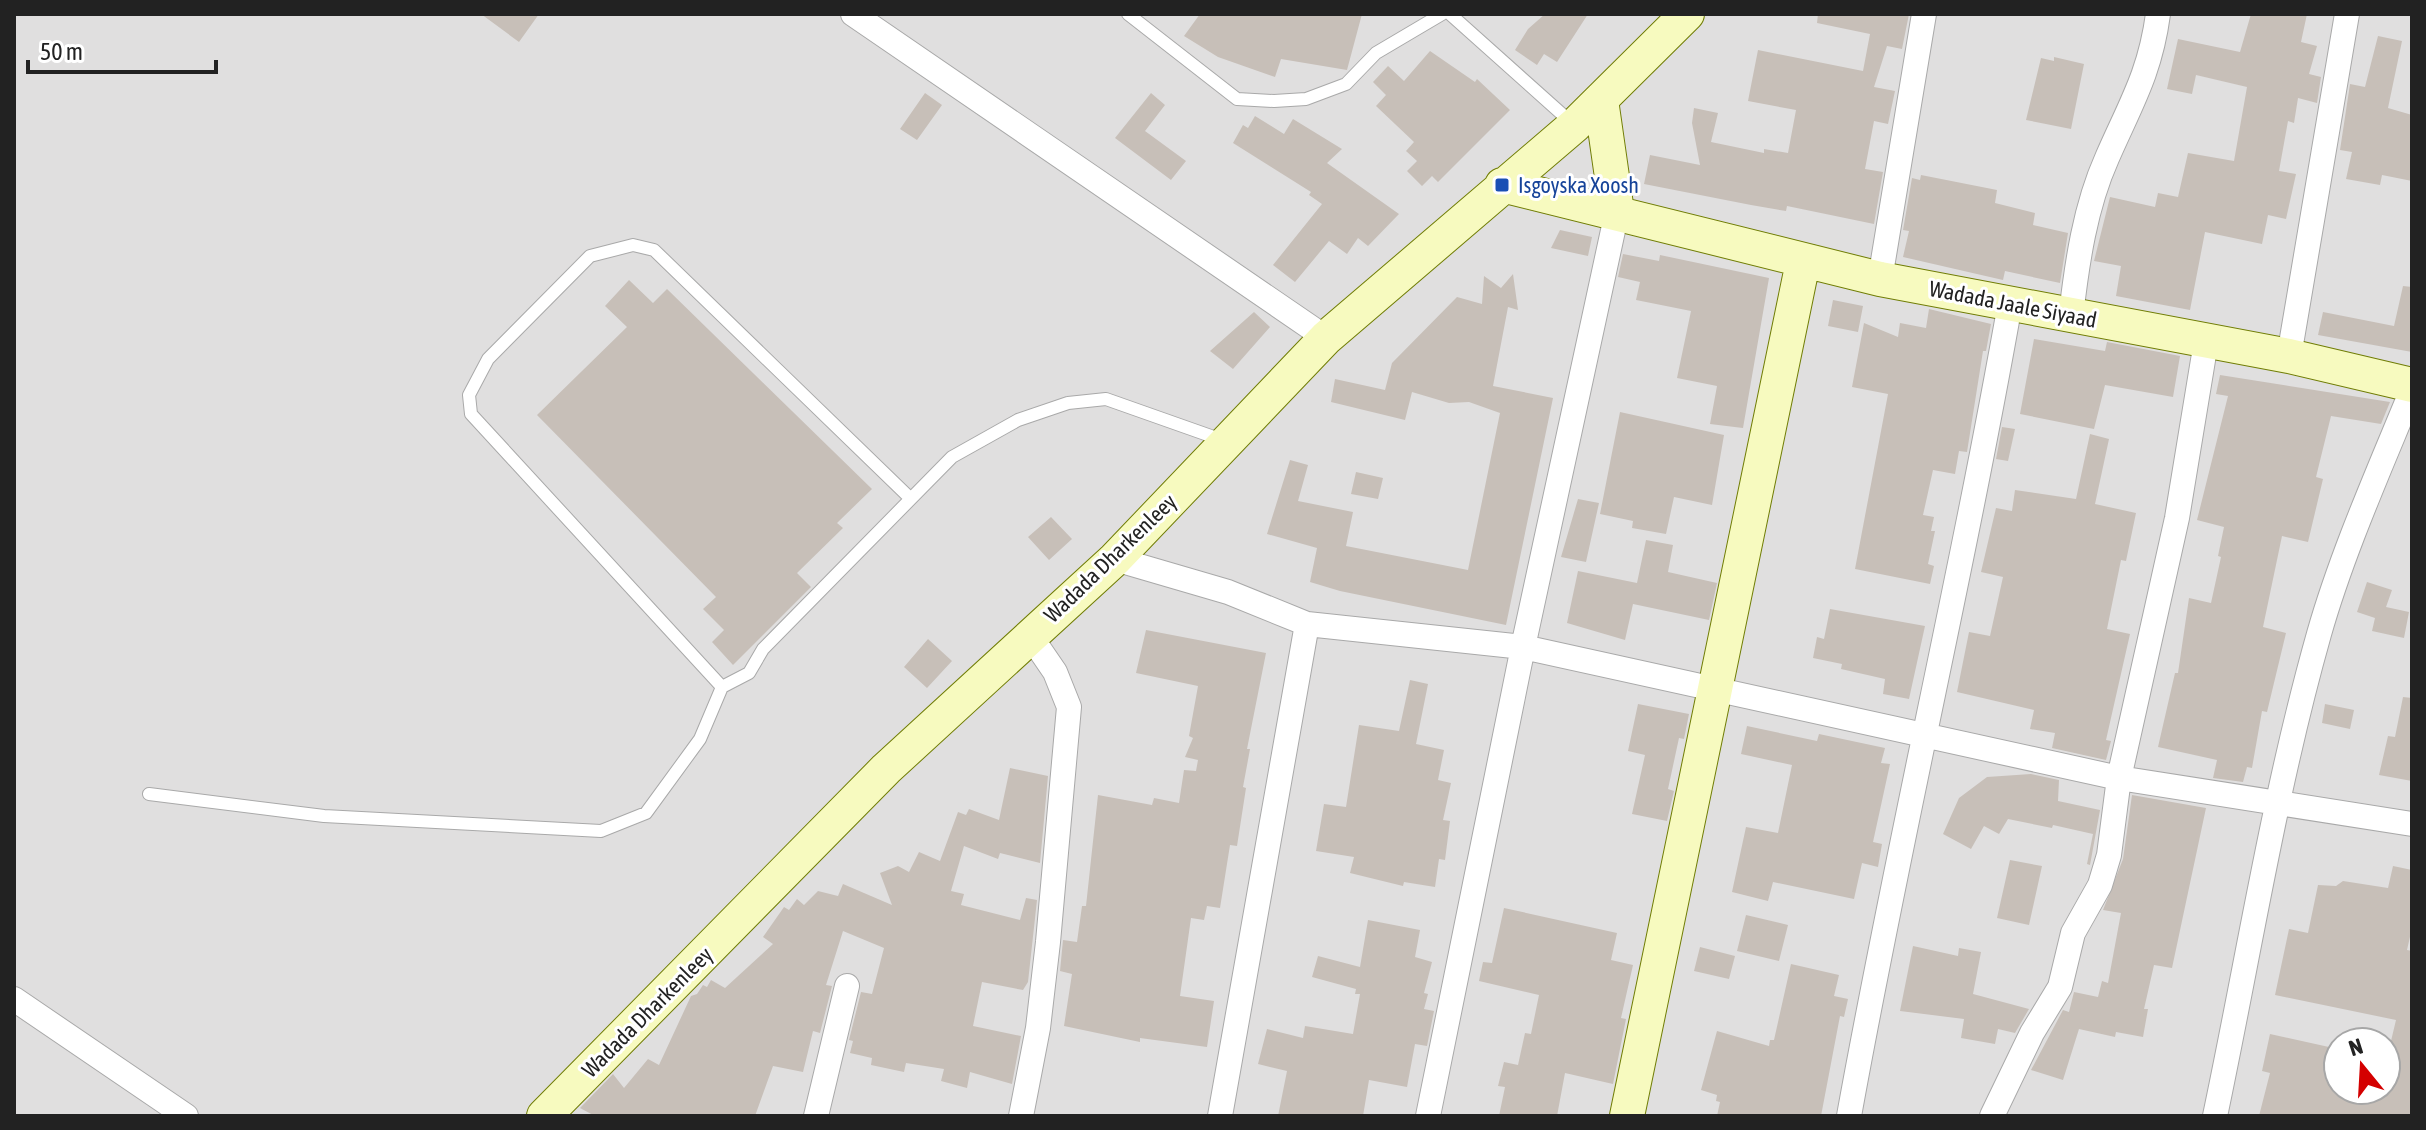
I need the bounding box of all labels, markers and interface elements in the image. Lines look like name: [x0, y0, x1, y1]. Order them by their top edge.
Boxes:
scale bar: [28, 24, 216, 74]
text: 50 m: [40, 38, 83, 65]
place label: Isgoyska Xoosh: [1518, 172, 1639, 198]
marker: Isgoyska Xoosh: [1493, 176, 1511, 194]
street label: Wadada Jaale Siyaad: [1927, 275, 2099, 333]
street label: Wadada Dharkenleey: [1038, 488, 1182, 628]
street label: Wadada Dharkenleey: [576, 941, 718, 1083]
north arrow: [2322, 1026, 2402, 1106]
text: N: [2346, 1033, 2366, 1061]

